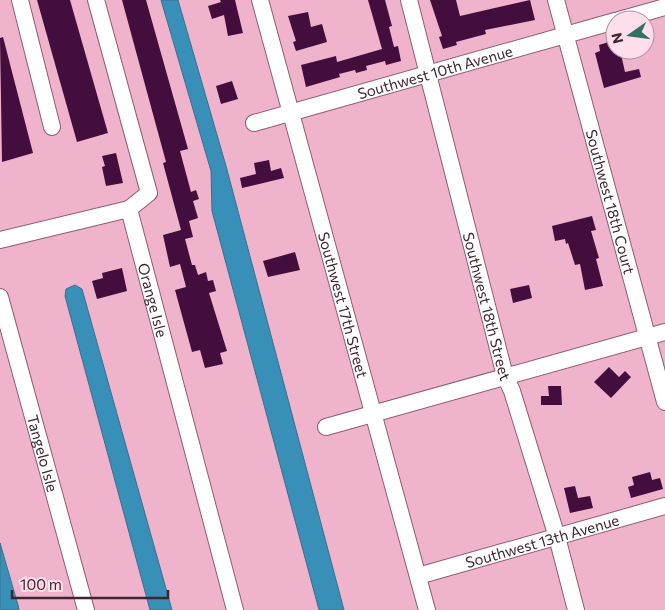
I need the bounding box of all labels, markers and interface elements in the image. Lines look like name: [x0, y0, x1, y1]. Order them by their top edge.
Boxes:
north arrow: [605, 10, 655, 60]
text: N: [607, 31, 626, 45]
street label: Southwest 10th Avenue: [355, 41, 515, 102]
street label: Southwest 18th Court: [582, 127, 639, 276]
street label: Southwest 17th Street: [315, 230, 372, 380]
street label: Southwest 18th Street: [460, 230, 515, 383]
street label: Orange Isle: [135, 261, 172, 339]
street label: Tangelo Isle: [24, 413, 62, 494]
street label: Southwest 13th Avenue: [463, 510, 621, 571]
scale bar: [12, 568, 169, 600]
text: 100 m: [20, 575, 62, 593]

